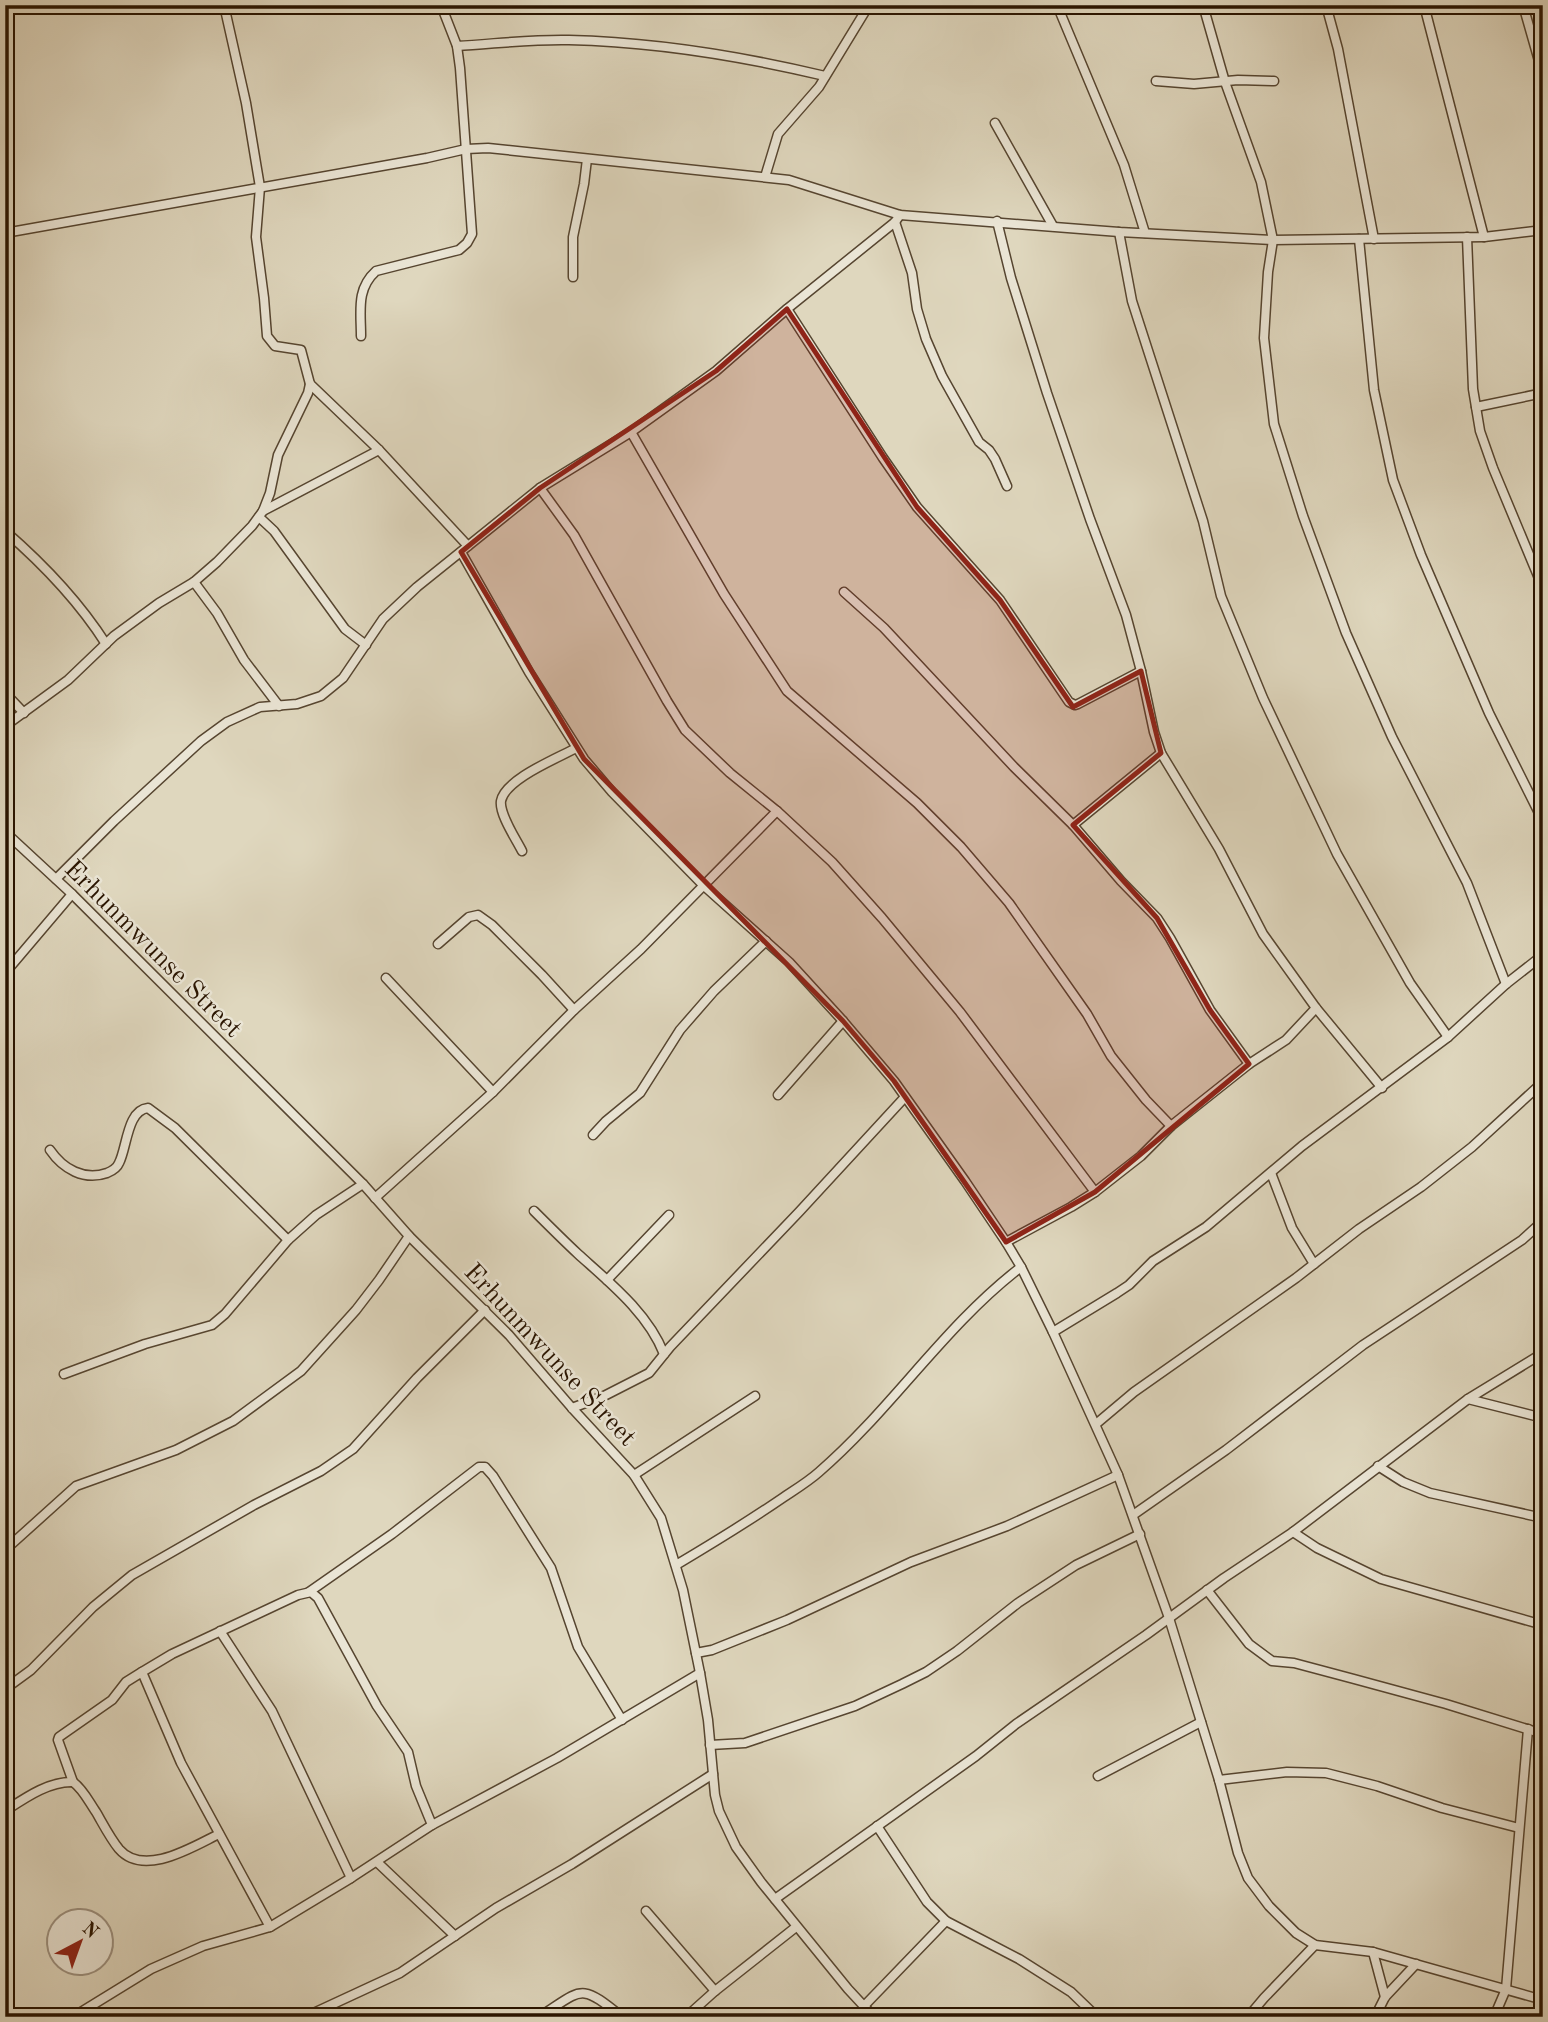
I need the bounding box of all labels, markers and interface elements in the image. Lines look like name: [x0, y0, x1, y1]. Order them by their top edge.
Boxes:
street label: Erhunmwunse Street: [59, 856, 246, 1043]
street label: Erhunmwunse Street: [459, 1259, 640, 1452]
north arrow: [46, 1906, 116, 1976]
text: N: [78, 1919, 102, 1943]

